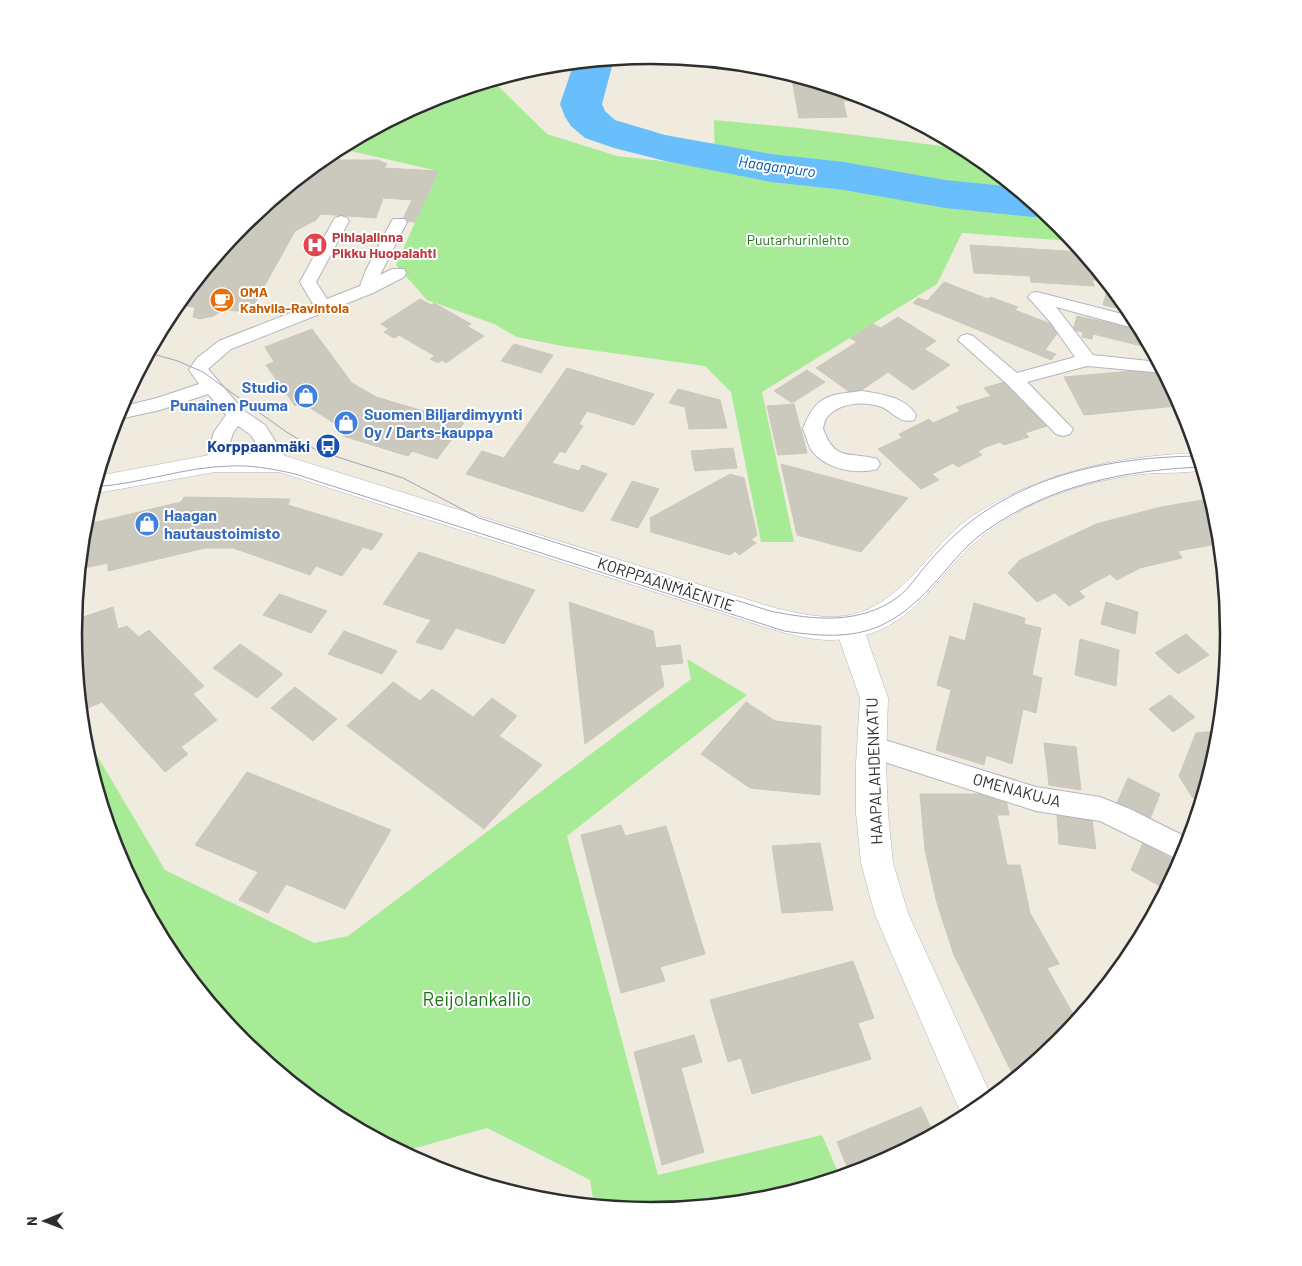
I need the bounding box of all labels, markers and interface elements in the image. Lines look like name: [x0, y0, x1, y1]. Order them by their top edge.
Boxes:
water label: Haaganpuro: [737, 152, 817, 180]
place label: Pihlajalinna Pikku Huopalahti: [332, 228, 436, 261]
park label: Puutarhurinlehto: [747, 231, 849, 248]
hospital icon: Pihlajalinna Pikku Huopalahti: [302, 232, 328, 258]
place label: OMA Kahvila-Ravintola: [240, 283, 349, 316]
cafe icon: OMA Kahvila-Ravintola: [209, 287, 235, 313]
place label: Studio Punainen Puuma: [170, 377, 288, 414]
shop icon: Studio Punainen Puuma: [293, 383, 319, 409]
place label: Suomen Biljardimyynti Oy / Darts-kauppa: [364, 404, 523, 441]
shop icon: Suomen Biljardimyynti Oy / Darts-kauppa: [333, 410, 359, 436]
bus stop icon: Korppaanmäki: [315, 433, 341, 459]
place label: Korppaanmäki: [207, 436, 310, 455]
place label: Haagan hautaustoimisto: [164, 505, 281, 542]
shop icon: Haagan hautaustoimisto: [134, 511, 160, 537]
street label: KORPPAANMÄENTIE: [595, 552, 737, 615]
street label: HAAPALAHDENKATU: [861, 697, 886, 845]
street label: OMENAKUJA: [971, 769, 1064, 810]
park label: Reijolankallio: [423, 987, 531, 1010]
north arrow: [20, 1196, 70, 1246]
text: N: [23, 1216, 40, 1226]

